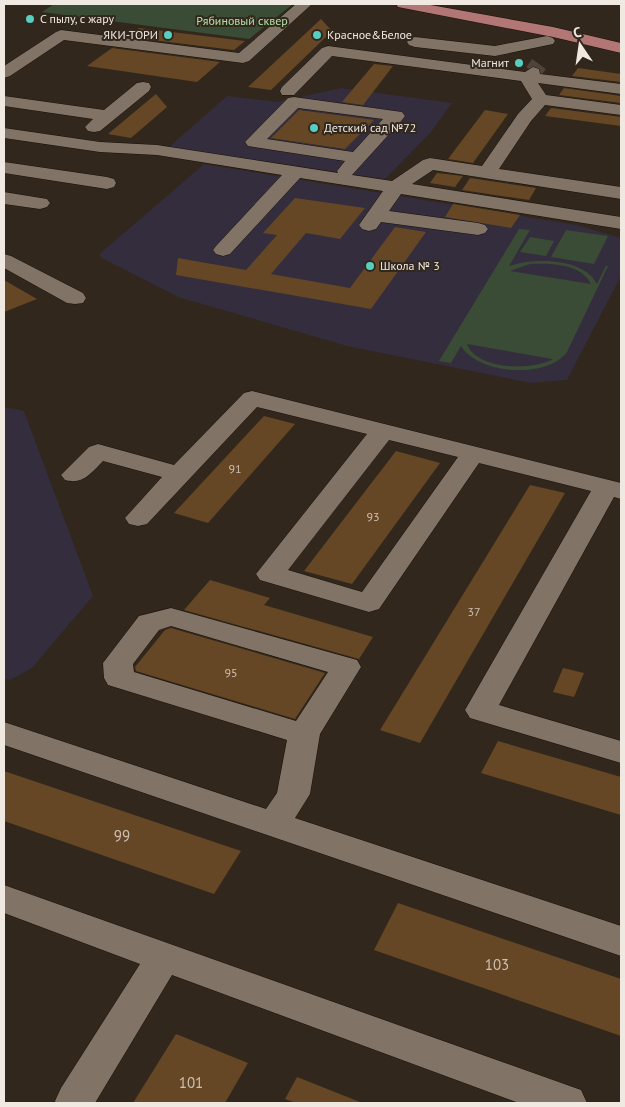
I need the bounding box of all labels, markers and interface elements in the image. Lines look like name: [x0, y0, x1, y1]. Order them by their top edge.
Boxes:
place label: С пылу, с жару: [40, 11, 115, 26]
marker: С пылу, с жару: [24, 13, 36, 25]
park label: Рябиновый сквер: [196, 13, 288, 28]
north arrow: [555, 20, 605, 70]
text: С: [571, 23, 583, 42]
place label: ЯКИ-ТОРИ: [103, 27, 158, 42]
place label: Красное&Белое: [327, 27, 412, 42]
marker: ЯКИ-ТОРИ: [162, 29, 174, 41]
marker: Красное&Белое: [311, 29, 323, 41]
place label: Магнит: [471, 55, 509, 70]
marker: Магнит: [513, 57, 525, 69]
place label: Детский сад №72: [324, 120, 416, 135]
marker: Детский сад №72: [308, 122, 320, 134]
place label: Школа № 3: [380, 258, 440, 273]
marker: Школа № 3: [364, 260, 376, 272]
house number: 91: [228, 461, 242, 476]
house number: 93: [366, 509, 380, 524]
house number: 37: [467, 604, 481, 619]
house number: 95: [224, 665, 238, 680]
house number: 99: [114, 826, 130, 845]
house number: 103: [485, 955, 509, 974]
house number: 101: [179, 1073, 203, 1092]

